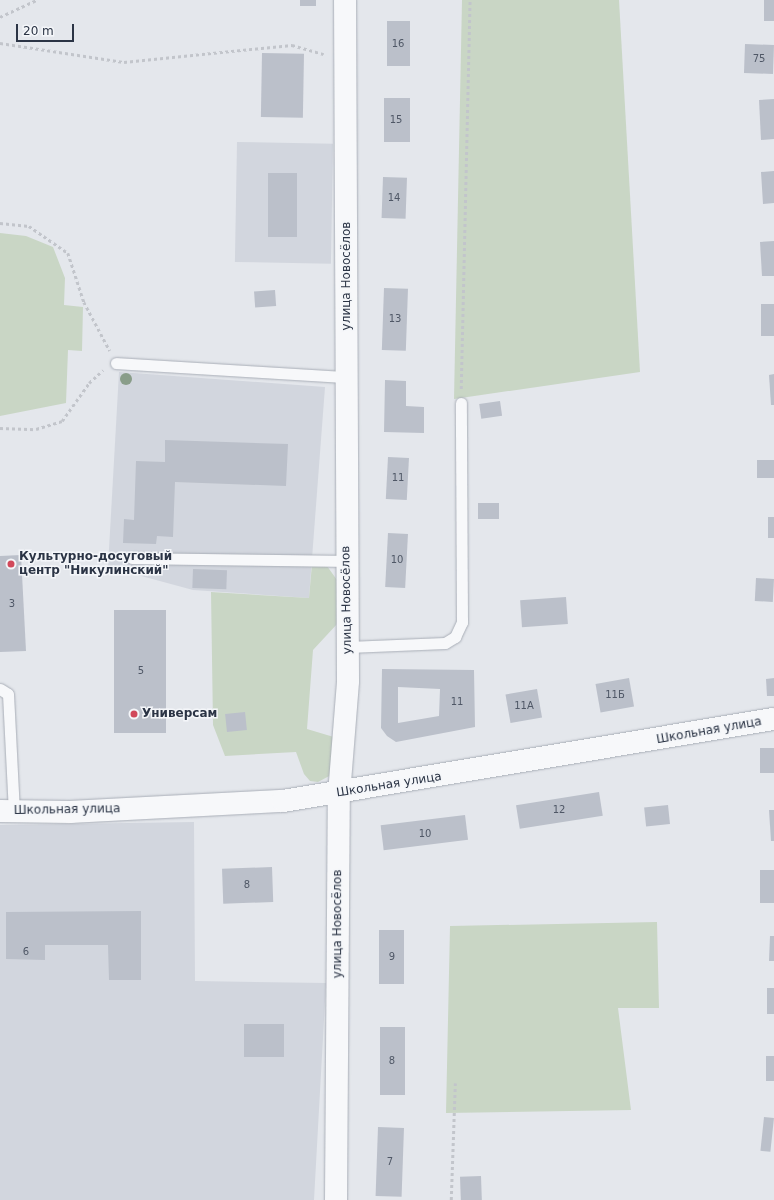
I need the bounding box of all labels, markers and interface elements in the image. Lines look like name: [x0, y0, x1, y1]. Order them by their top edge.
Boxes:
scale bar: [18, 16, 76, 42]
text: 20 m: [23, 24, 54, 38]
house number: 16: [392, 38, 404, 50]
house number: 75: [753, 53, 765, 65]
house number: 15: [390, 114, 402, 126]
house number: 14: [388, 192, 400, 204]
street label: улица Новосёлов: [340, 222, 354, 330]
house number: 13: [389, 313, 401, 325]
house number: 11: [392, 472, 404, 484]
street label: улица Новосёлов: [339, 546, 355, 654]
place label: Культурно-досуговый центр "Никулинский": [19, 550, 172, 578]
house number: 10: [391, 554, 403, 566]
marker: Культурно-досуговый центр "Никулинский": [6, 559, 16, 569]
house number: 3: [9, 598, 15, 610]
house number: 5: [138, 665, 144, 677]
house number: 11Б: [605, 689, 625, 701]
house number: 11: [451, 696, 463, 708]
house number: 11А: [514, 700, 534, 712]
place label: Универсам: [142, 707, 217, 721]
marker: Универсам: [129, 709, 139, 719]
street label: Школьная улица: [655, 715, 763, 747]
street label: Школьная улица: [335, 770, 443, 800]
street label: Школьная улица: [14, 802, 120, 818]
house number: 12: [553, 804, 565, 816]
house number: 10: [419, 828, 431, 840]
street label: улица Новосёлов: [331, 870, 345, 978]
house number: 8: [244, 879, 250, 891]
house number: 6: [23, 946, 29, 958]
house number: 9: [389, 951, 395, 963]
house number: 8: [389, 1055, 395, 1067]
house number: 7: [387, 1156, 393, 1168]

